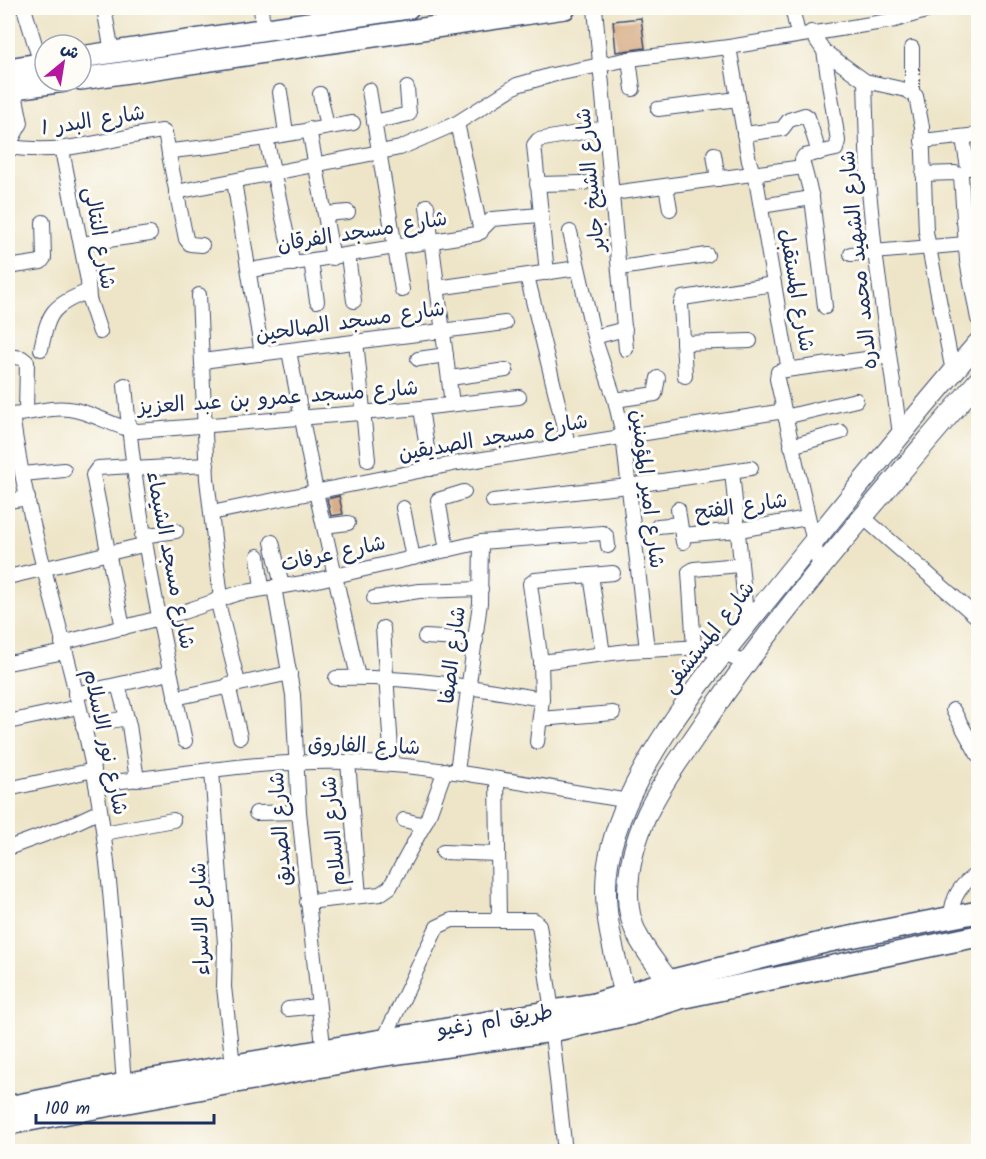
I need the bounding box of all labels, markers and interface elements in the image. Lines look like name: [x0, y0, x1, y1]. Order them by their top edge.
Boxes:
north arrow: [33, 33, 93, 93]
text: ش: [56, 36, 84, 67]
street label: شارع البدر 1: [39, 97, 148, 146]
street label: شارع الشيخ جابر: [568, 106, 616, 256]
street label: شارع الشهيد محمد الدره: [832, 149, 887, 371]
street label: شارع النتالى: [73, 184, 124, 292]
street label: شارع مسجد الفرقان: [275, 203, 450, 262]
street label: شارع المستقبل: [768, 226, 823, 354]
street label: شارع مسجد الصالحين: [253, 293, 447, 352]
street label: شارع مسجد عمرو بن عبد العزيز: [135, 372, 419, 425]
street label: شارع مسجد الصديقين: [396, 406, 591, 471]
street label: شارع امير المؤمنين: [620, 408, 673, 571]
street label: شارع مسجد الشيماء: [136, 468, 203, 652]
street label: شارع الفتح: [693, 485, 790, 530]
street label: شارع عرفات: [278, 527, 389, 582]
street label: شارع المستشفى: [655, 574, 764, 701]
street label: شارع الصفا: [431, 604, 476, 706]
street label: شارع نور الاسلام: [73, 666, 136, 818]
street label: شارع الفاروق: [307, 728, 421, 765]
street label: شارع الصديق: [261, 771, 302, 887]
street label: شارع السلام: [313, 775, 356, 887]
street label: شارع الاسراء: [183, 862, 220, 976]
street label: طريق ام زغيو: [433, 996, 555, 1047]
scale bar: [36, 1087, 214, 1125]
text: 100 m: [45, 1095, 90, 1124]

